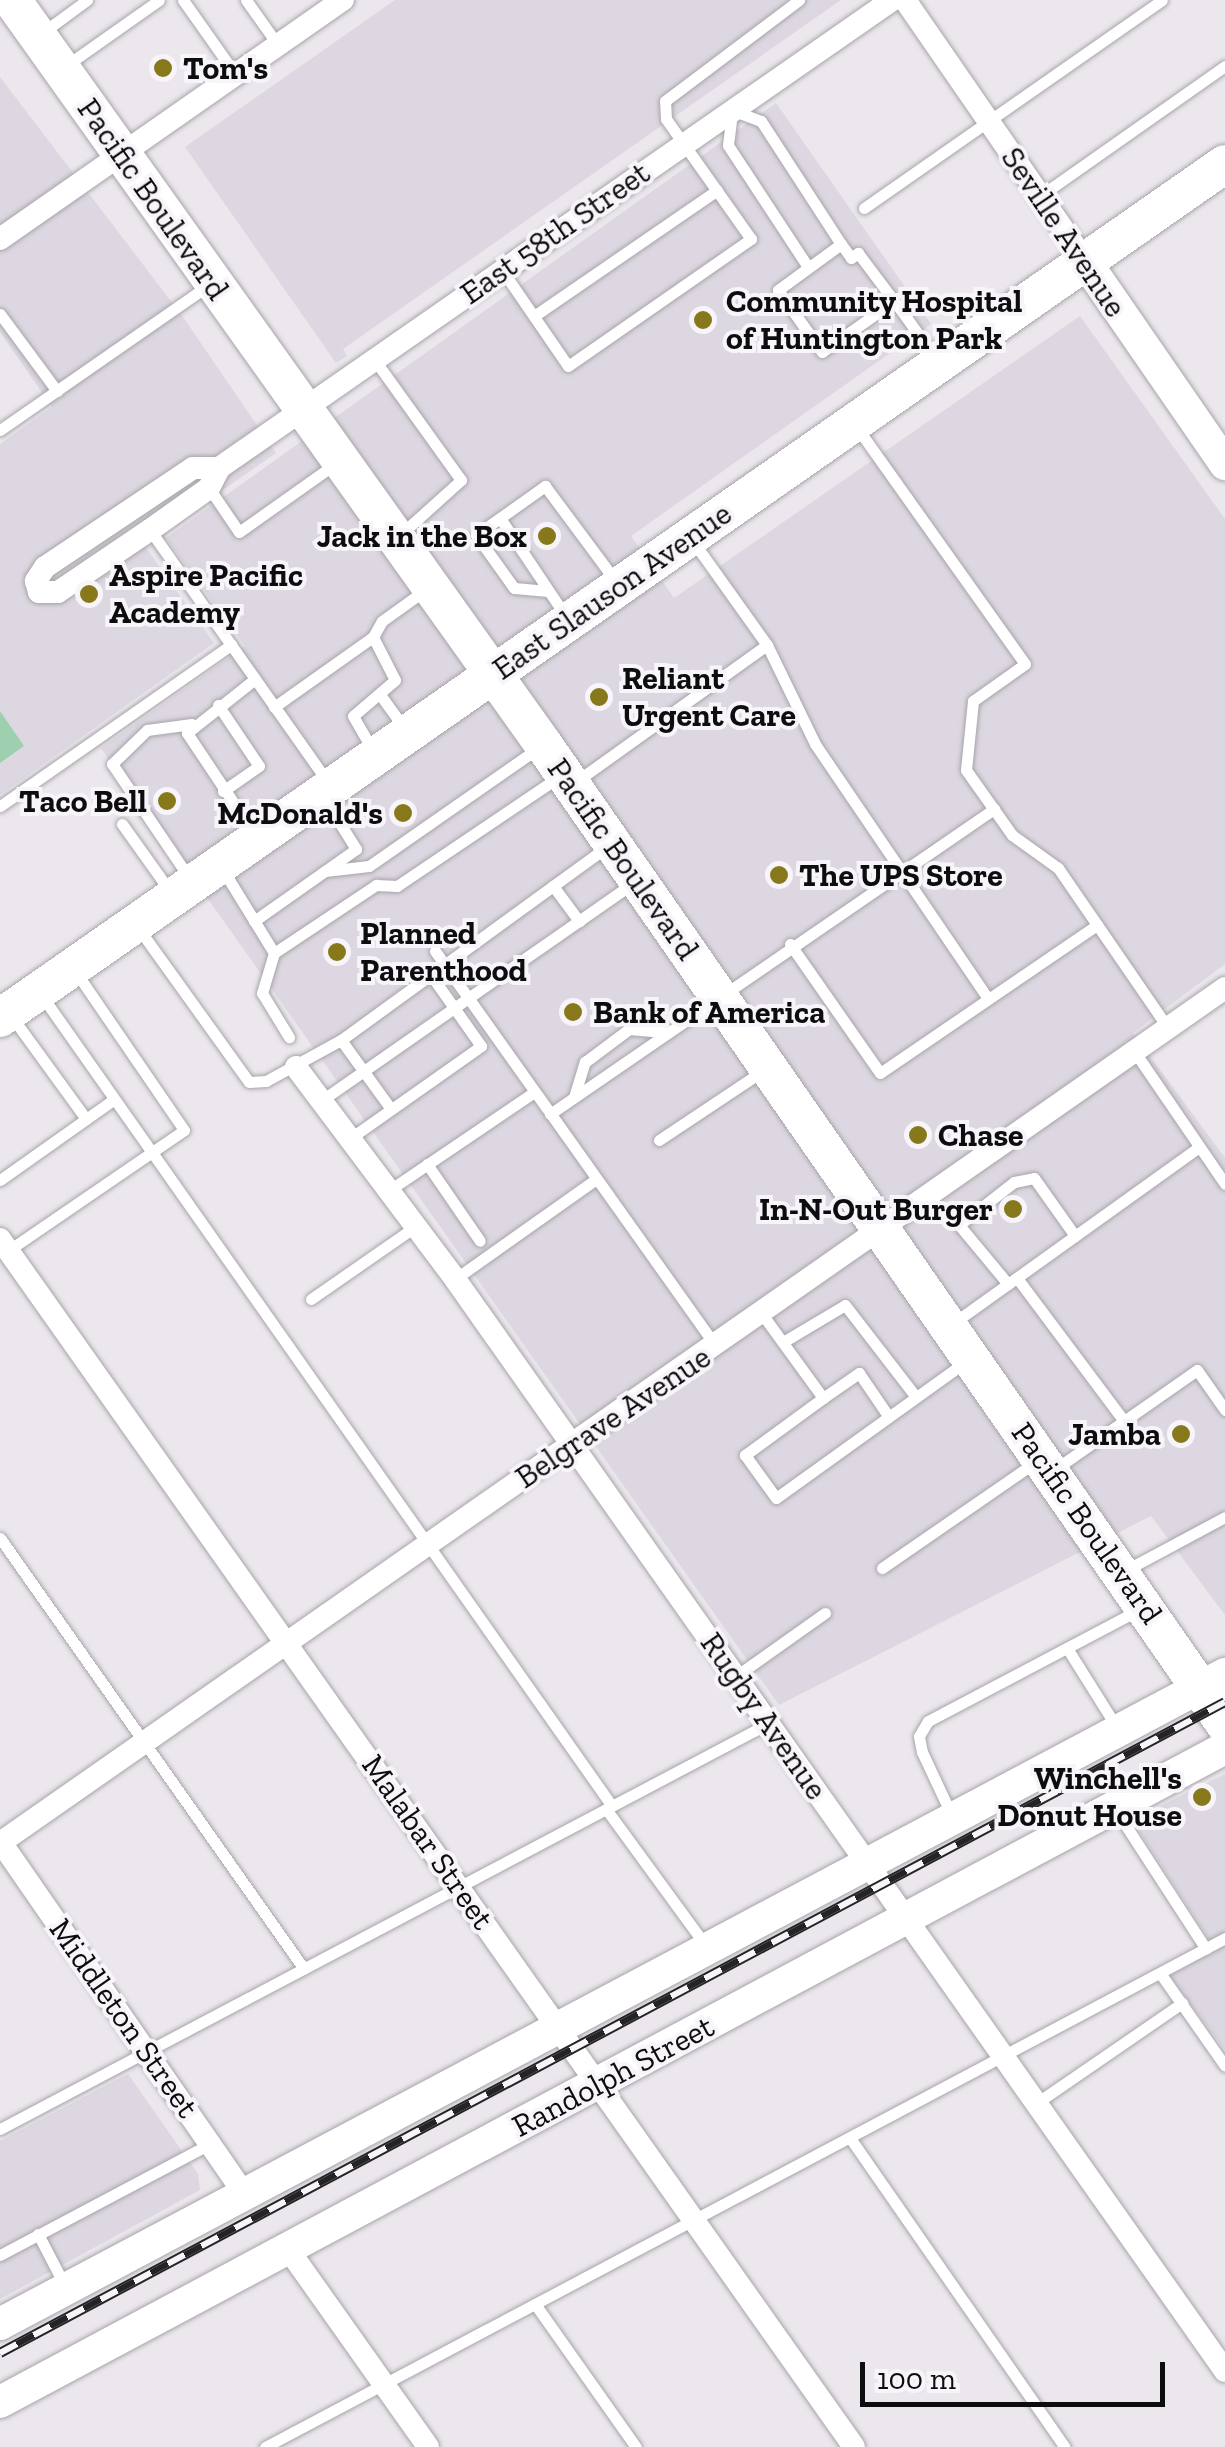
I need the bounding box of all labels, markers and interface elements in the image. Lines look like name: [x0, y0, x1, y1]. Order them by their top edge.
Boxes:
place label: Tom's: [183, 49, 268, 87]
marker: Tom's: [152, 57, 174, 79]
street label: Pacific Boulevard: [69, 91, 237, 307]
street label: Seville Avenue: [993, 139, 1135, 325]
street label: East 58th Street: [453, 153, 657, 313]
place label: Community Hospital of Huntington Park: [726, 283, 1023, 358]
marker: Community Hospital of Huntington Park: [690, 307, 716, 333]
street label: East Slauson Avenue: [485, 494, 739, 688]
place label: Jack in the Box: [317, 517, 527, 555]
marker: Jack in the Box: [536, 525, 558, 547]
place label: Aspire Pacific Academy: [109, 557, 303, 632]
marker: Aspire Pacific Academy: [78, 583, 100, 605]
place label: Reliant Urgent Care: [622, 660, 796, 735]
marker: Reliant Urgent Care: [586, 684, 612, 710]
street label: Pacific Boulevard: [539, 751, 707, 967]
place label: Taco Bell: [19, 782, 147, 820]
marker: Taco Bell: [156, 790, 178, 812]
place label: McDonald's: [217, 794, 383, 832]
marker: McDonald's: [392, 802, 414, 824]
place label: The UPS Store: [799, 856, 1003, 894]
marker: The UPS Store: [768, 864, 790, 886]
place label: Planned Parenthood: [360, 915, 527, 990]
marker: Planned Parenthood: [324, 939, 350, 965]
place label: Bank of America: [593, 993, 826, 1031]
marker: Bank of America: [562, 1001, 584, 1023]
place label: Chase: [938, 1116, 1024, 1154]
marker: Chase: [907, 1124, 929, 1146]
place label: In-N-Out Burger: [759, 1190, 993, 1228]
marker: In-N-Out Burger: [1002, 1198, 1024, 1220]
street label: Belgrave Avenue: [508, 1337, 718, 1497]
street label: Pacific Boulevard: [1003, 1415, 1171, 1631]
place label: Jamba: [1068, 1415, 1161, 1453]
marker: Jamba: [1170, 1423, 1192, 1445]
street label: Rugby Avenue: [692, 1624, 836, 1808]
street label: Malabar Street: [354, 1747, 502, 1937]
place label: Winchell's Donut House: [997, 1760, 1182, 1835]
marker: Winchell's Donut House: [1191, 1786, 1213, 1808]
street label: Middleton Street: [41, 1911, 207, 2125]
street label: Randolph Street: [505, 2007, 721, 2145]
scale bar: [865, 2342, 1170, 2404]
text: 100 m: [877, 2361, 956, 2397]

